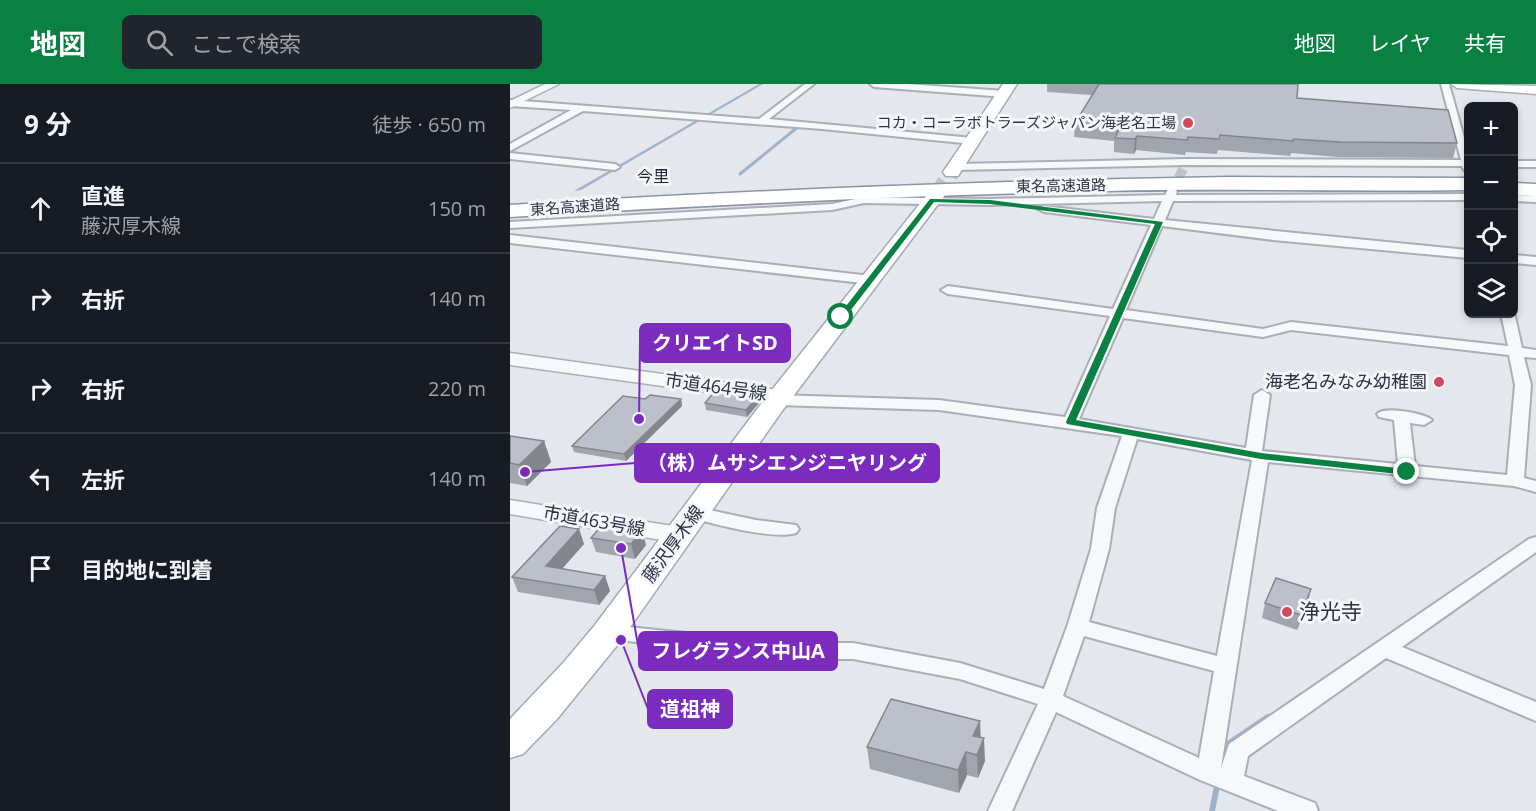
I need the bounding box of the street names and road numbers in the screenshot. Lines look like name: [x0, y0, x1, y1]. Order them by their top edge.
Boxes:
street label: 東名高速道路: [1016, 174, 1106, 196]
street label: 東名高速道路: [529, 193, 621, 219]
street label: 市道464号線: [664, 367, 769, 405]
street label: 市道463号線: [541, 499, 647, 541]
street label: 藤沢厚木線: [636, 500, 708, 587]

